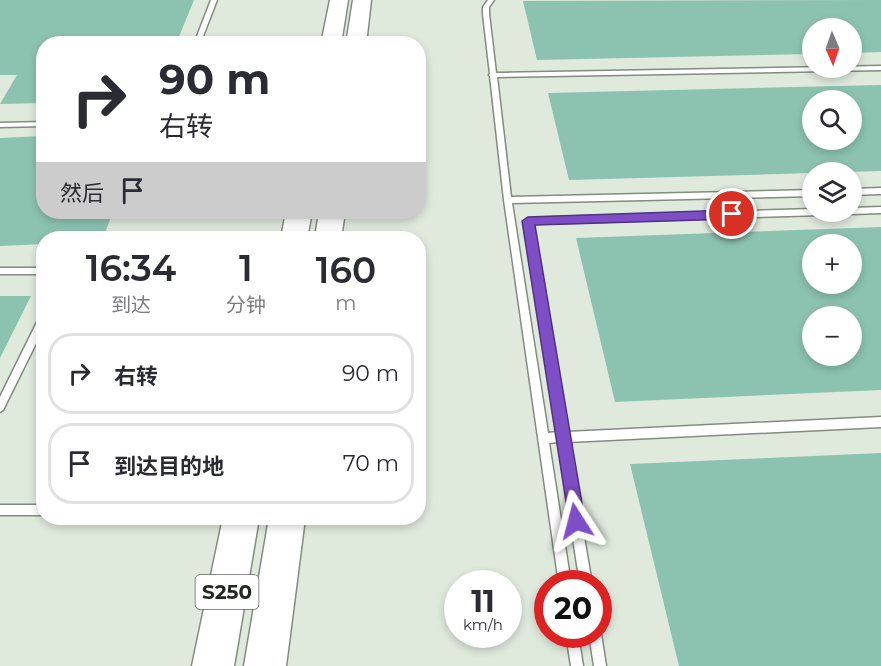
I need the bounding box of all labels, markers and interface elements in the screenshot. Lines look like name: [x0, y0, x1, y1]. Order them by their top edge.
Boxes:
north arrow: [802, 18, 862, 78]
map controls: [802, 18, 862, 366]
text: 90 m: [159, 53, 270, 105]
icon: right: [60, 60, 138, 138]
button: search: [802, 90, 862, 150]
text: 右转: [159, 110, 213, 143]
button: layers: [802, 162, 862, 222]
icon: arrive: [116, 174, 149, 207]
text: 然后: [60, 180, 104, 207]
pin: [706, 188, 757, 239]
icon: arrive: [715, 197, 748, 230]
button: +: [802, 234, 862, 294]
text: 16:34: [86, 246, 176, 290]
text: 1: [239, 246, 253, 290]
text: 160: [316, 248, 376, 292]
text: m: [335, 291, 357, 315]
text: 到达: [111, 293, 151, 317]
text: 分钟: [226, 293, 266, 317]
button: −: [802, 306, 862, 366]
icon: right: [63, 357, 96, 390]
text: 90 m: [342, 360, 399, 387]
text: 右转: [114, 363, 158, 390]
icon: arrive: [63, 447, 96, 480]
text: 70 m: [343, 450, 399, 477]
text: 到达目的地: [114, 453, 224, 480]
position arrow: [544, 489, 608, 553]
speed limit sign: 20: [534, 570, 612, 648]
road number: S250: [196, 575, 258, 609]
text: 11: [471, 583, 495, 620]
text: km/h: [463, 615, 503, 634]

